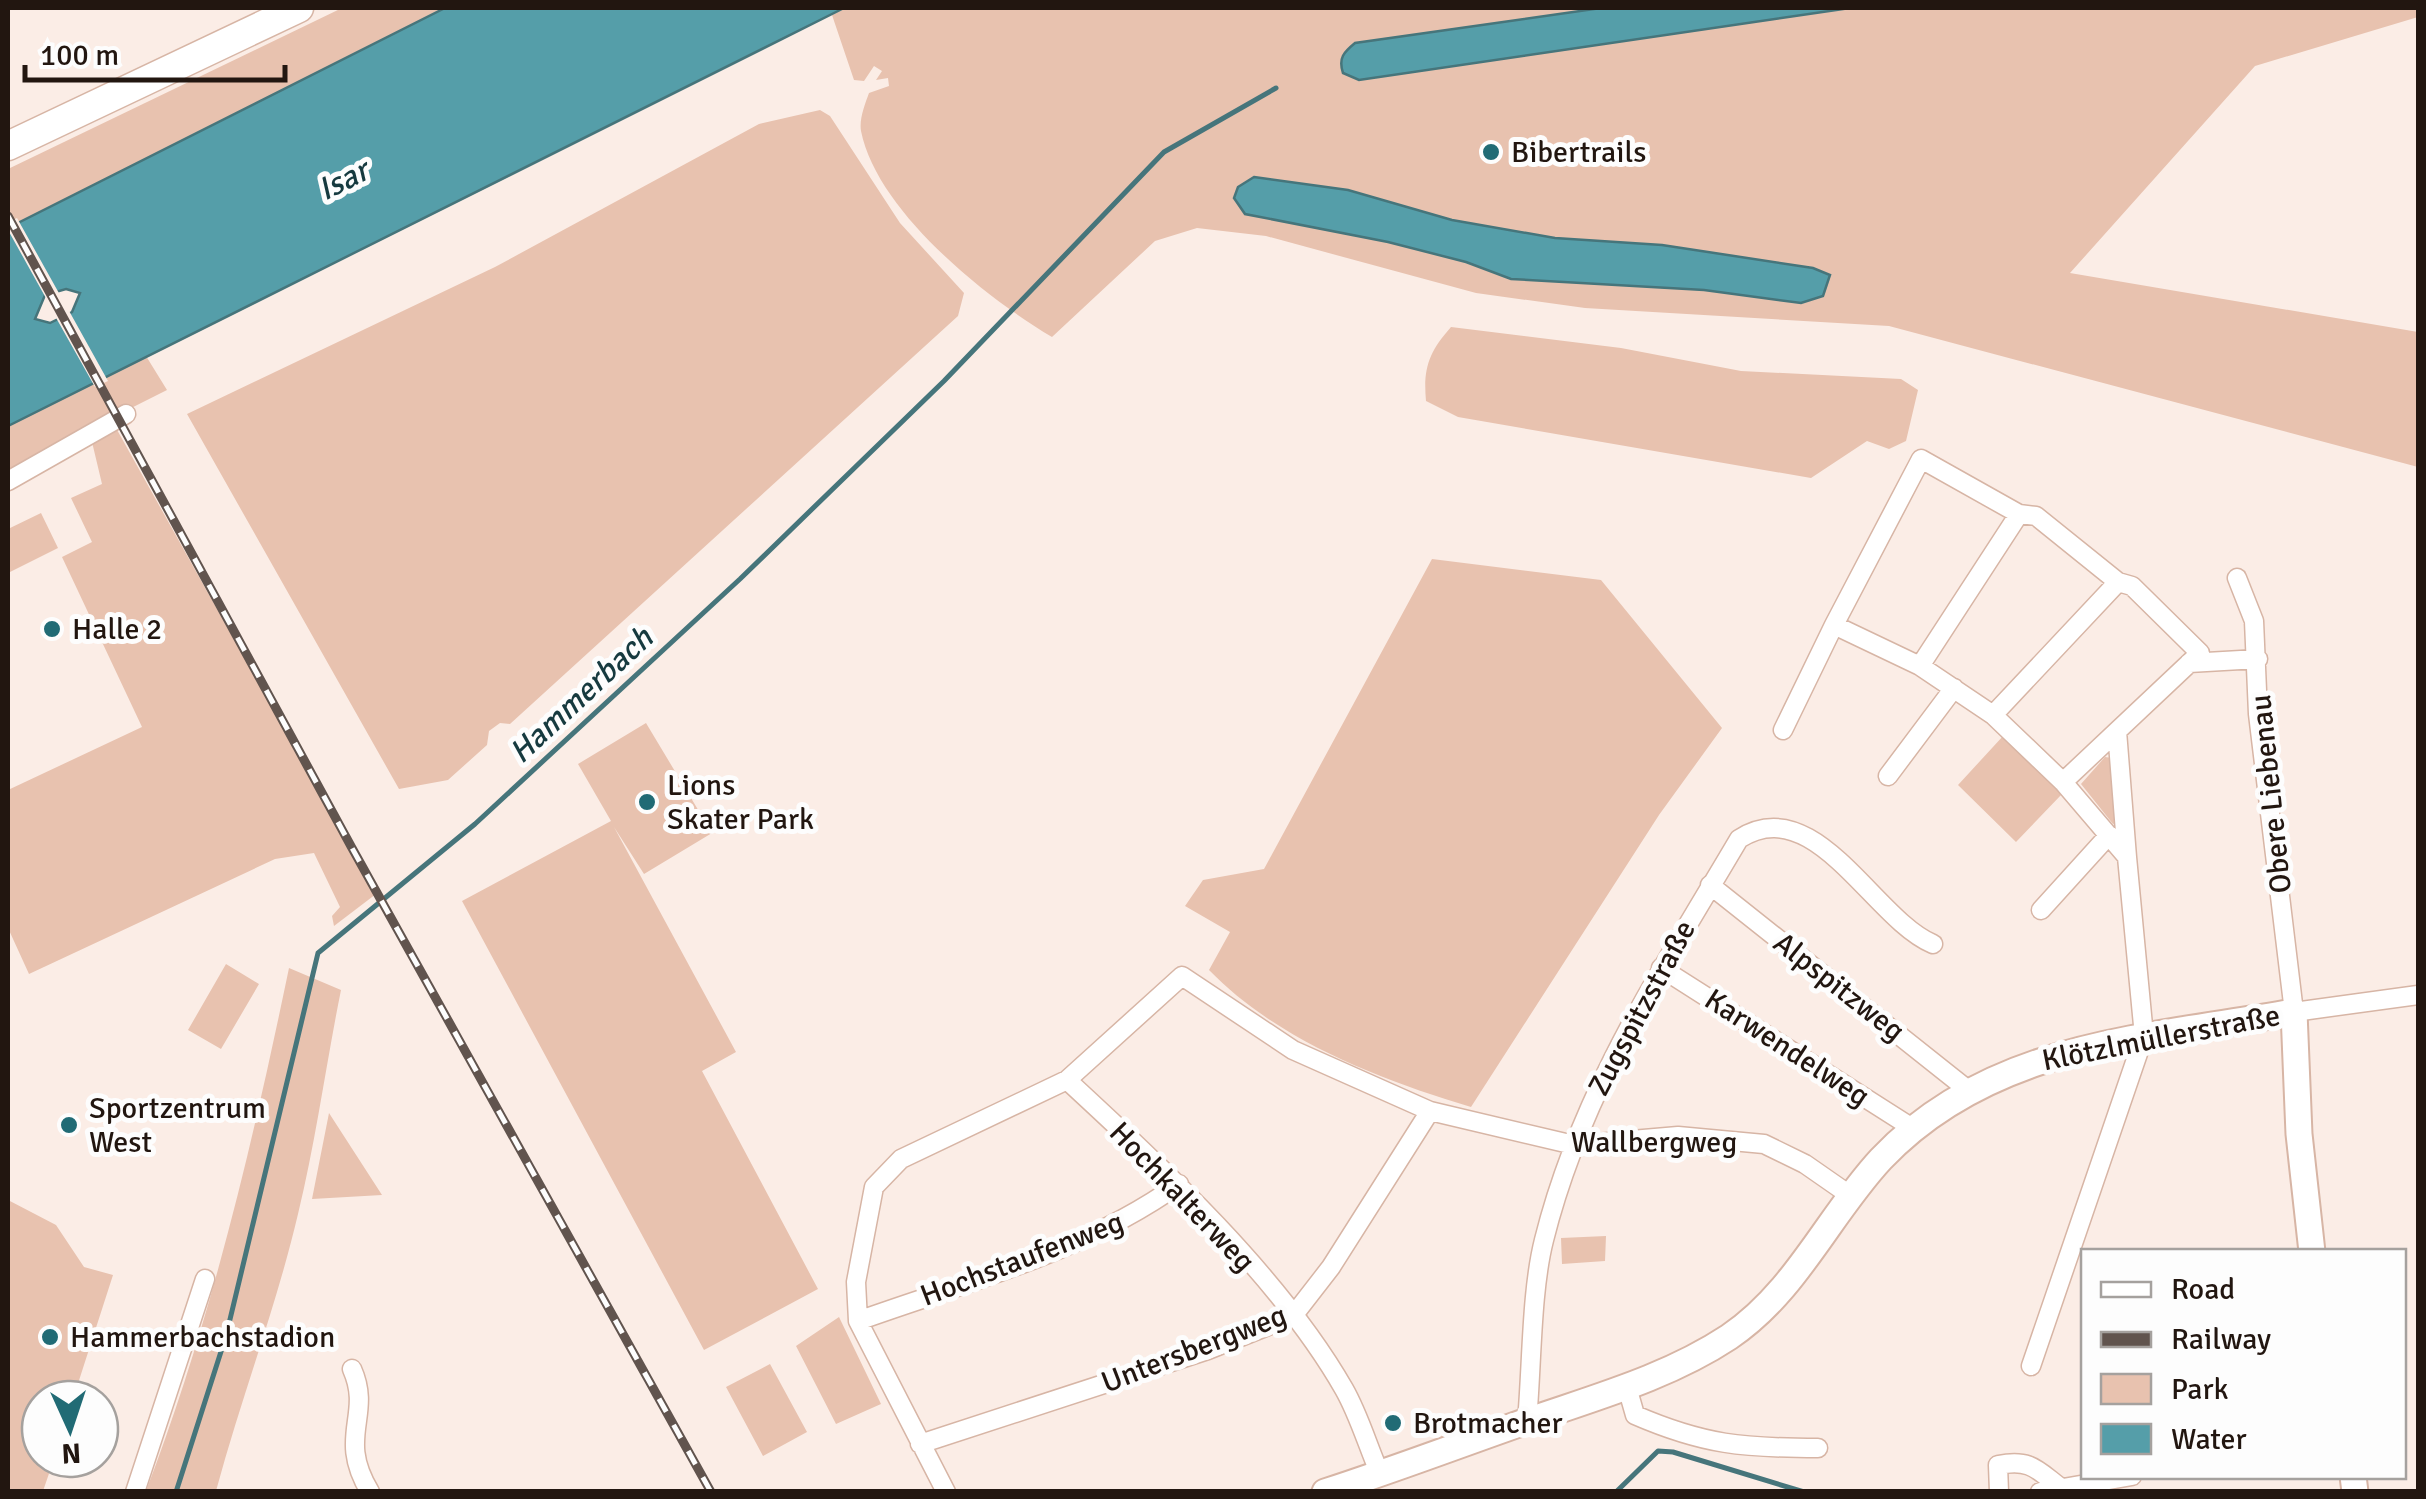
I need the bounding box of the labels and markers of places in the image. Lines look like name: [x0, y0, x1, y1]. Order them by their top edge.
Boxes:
place label: Bibertrails: [1511, 134, 1646, 171]
marker: Bibertrails: [1480, 141, 1502, 163]
place label: Halle 2: [72, 611, 162, 648]
marker: Halle 2: [41, 618, 63, 640]
place label: Lions Skater Park: [667, 767, 814, 838]
marker: Lions Skater Park: [636, 791, 658, 813]
place label: Sportzentrum West: [89, 1090, 266, 1161]
marker: Sportzentrum West: [58, 1114, 80, 1136]
place label: Hammerbachstadion: [70, 1319, 335, 1356]
marker: Hammerbachstadion: [39, 1326, 61, 1348]
place label: Brotmacher: [1413, 1405, 1563, 1442]
marker: Brotmacher: [1382, 1412, 1404, 1434]

